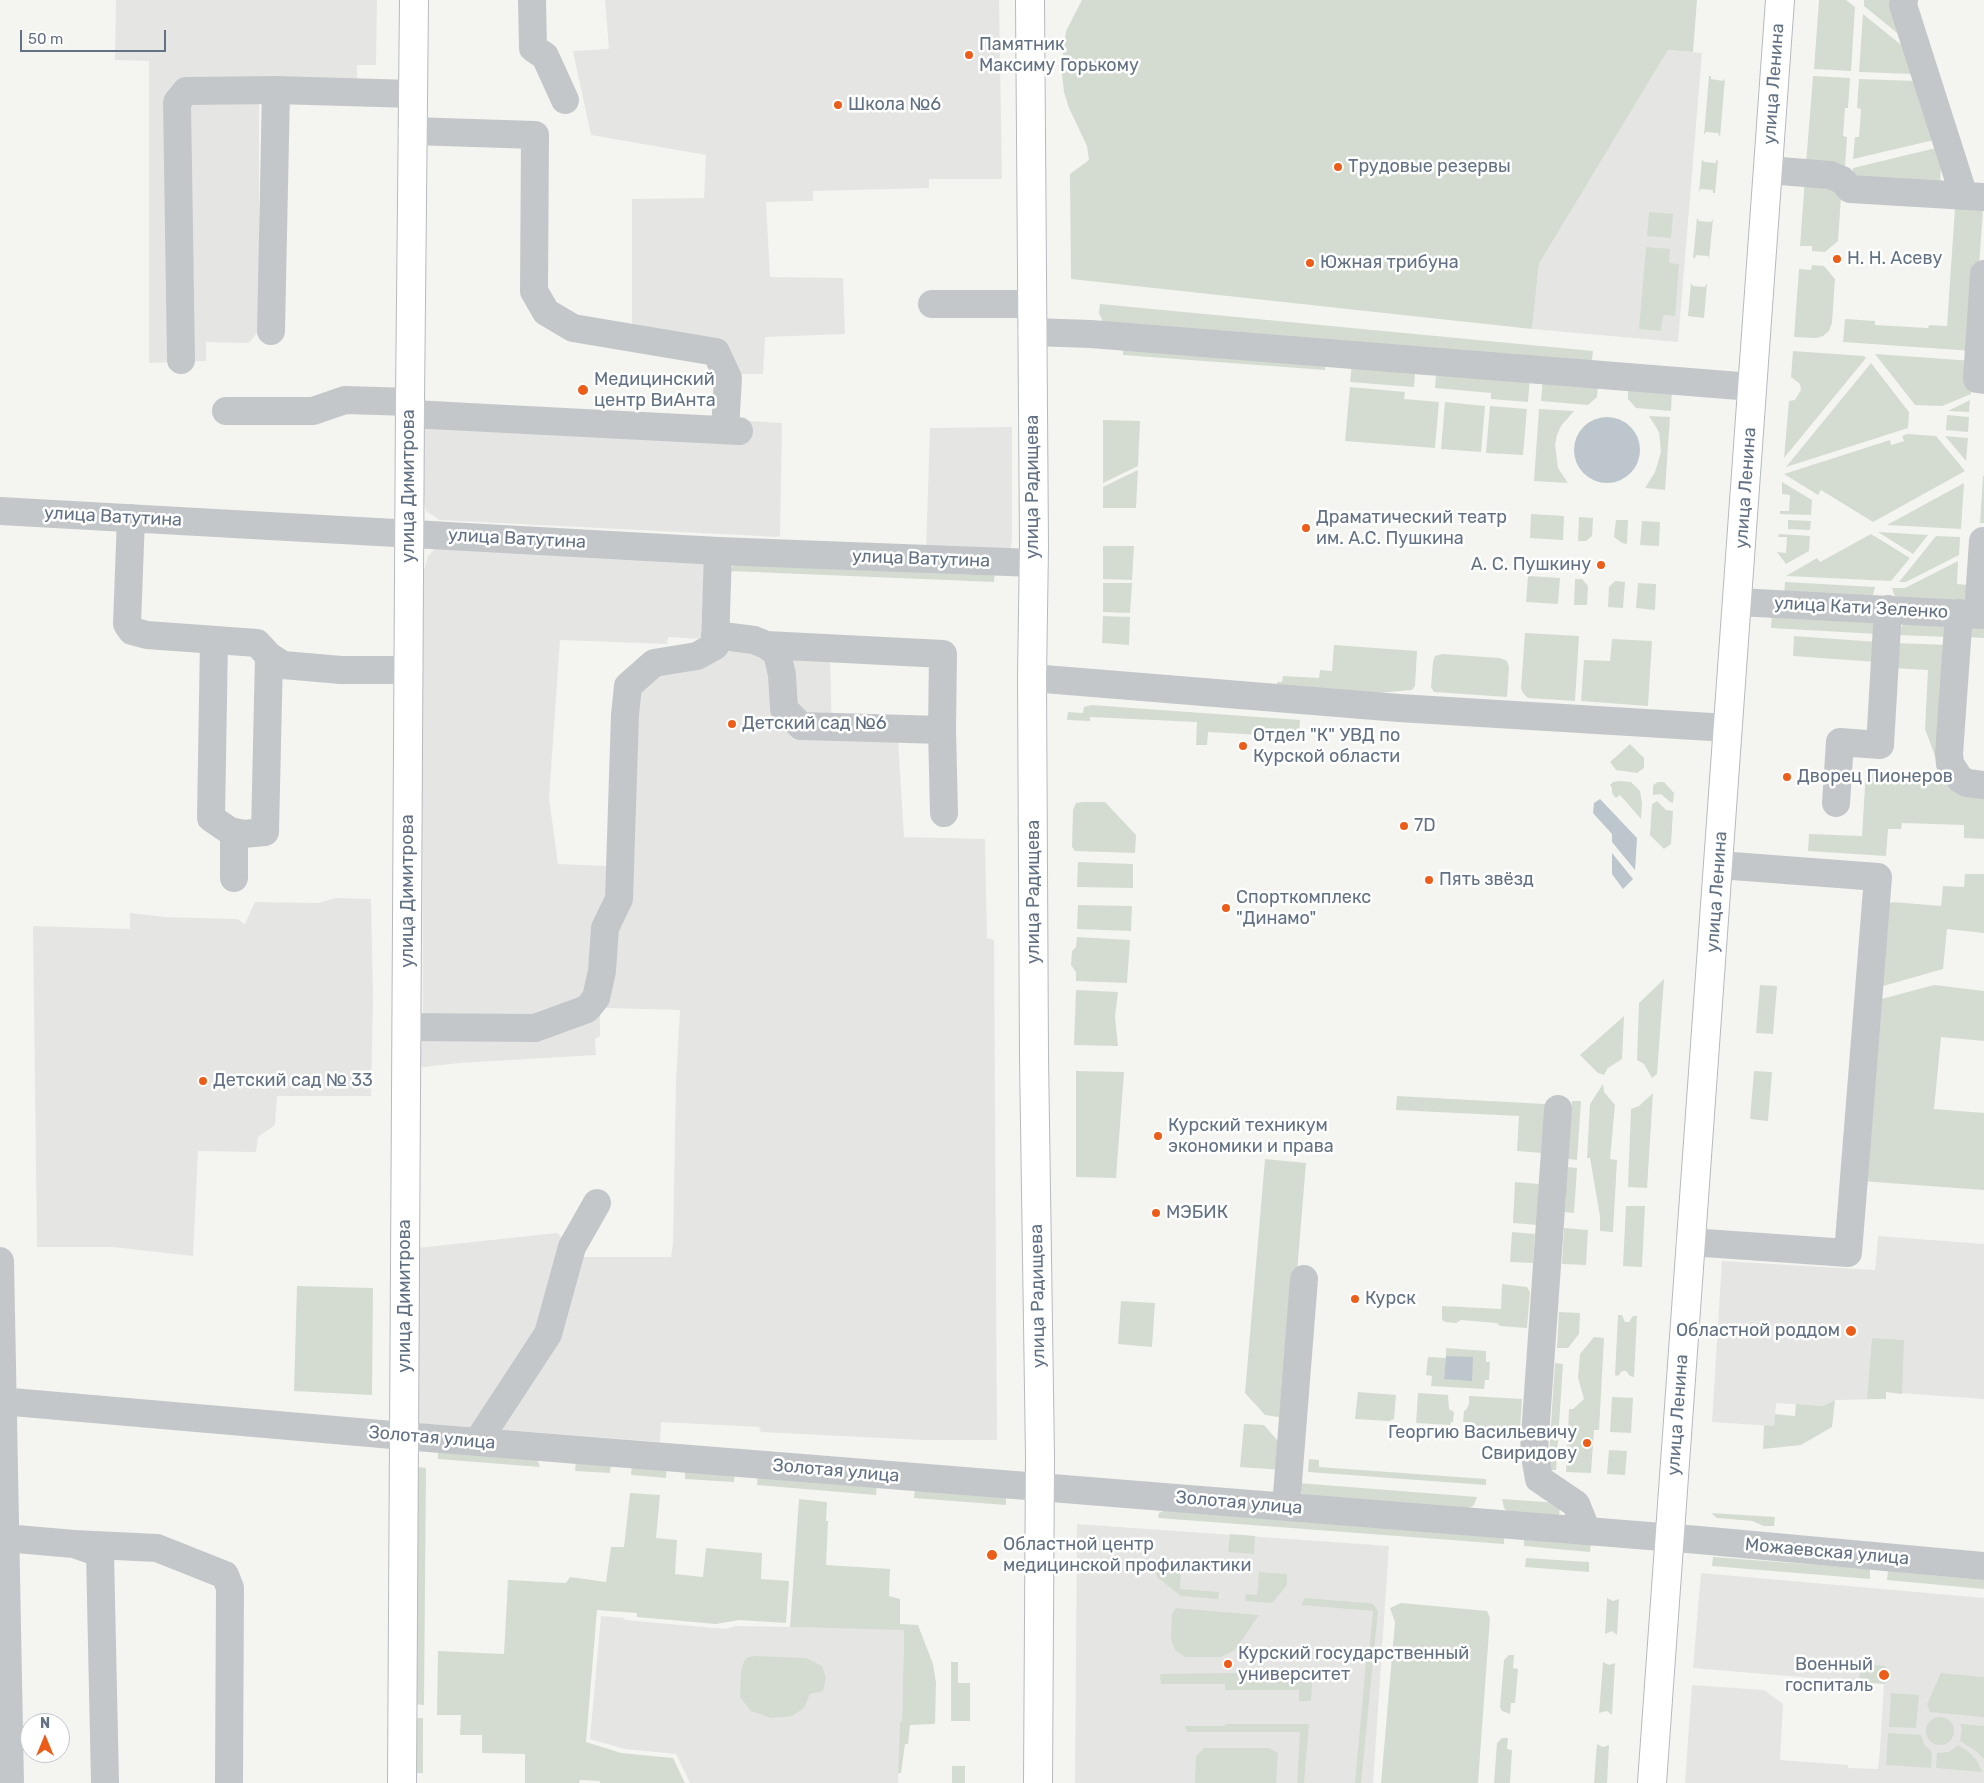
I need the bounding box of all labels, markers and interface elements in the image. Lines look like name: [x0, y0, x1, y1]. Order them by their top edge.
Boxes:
scale bar: [22, 20, 169, 52]
street label: улица Ленина: [1759, 23, 1789, 145]
text: 50 m: [28, 30, 63, 48]
place label: Памятник Максиму Горькому: [979, 34, 1139, 76]
marker: Памятник Максиму Горькому: [963, 49, 975, 61]
place label: Школа №6: [848, 94, 941, 116]
marker: Школа №6: [832, 99, 844, 111]
place label: Трудовые резервы: [1348, 156, 1511, 178]
marker: Трудовые резервы: [1332, 161, 1344, 173]
place label: Н. Н. Асеву: [1847, 248, 1942, 270]
place label: Южная трибуна: [1320, 252, 1459, 274]
marker: Н. Н. Асеву: [1831, 253, 1843, 265]
marker: Южная трибуна: [1304, 257, 1316, 269]
place label: Медицинский центр ВиАнта: [594, 369, 716, 412]
marker: Медицинский центр ВиАнта: [576, 383, 590, 397]
street label: улица Димитрова: [398, 409, 420, 563]
street label: улица Радищева: [1022, 415, 1044, 559]
street label: улица Ленина: [1731, 427, 1761, 549]
street label: улица Ватутина: [43, 503, 183, 531]
place label: Драматический театр им. А.С. Пушкина: [1316, 507, 1507, 550]
marker: Драматический театр им. А.С. Пушкина: [1300, 522, 1312, 534]
street label: улица Ватутина: [447, 525, 587, 553]
street label: улица Ватутина: [852, 546, 990, 572]
place label: А. С. Пушкину: [1471, 554, 1591, 576]
marker: А. С. Пушкину: [1595, 559, 1607, 571]
street label: улица Кати Зеленко: [1773, 593, 1949, 623]
place label: Детский сад №6: [742, 713, 887, 735]
marker: Детский сад №6: [726, 718, 738, 730]
place label: Отдел "К" УВД по Курской области: [1253, 725, 1400, 768]
marker: Отдел "К" УВД по Курской области: [1237, 740, 1249, 752]
place label: Дворец Пионеров: [1797, 766, 1953, 788]
marker: Дворец Пионеров: [1781, 771, 1793, 783]
street label: улица Димитрова: [397, 814, 419, 968]
place label: 7D: [1414, 815, 1436, 837]
street label: улица Радищева: [1023, 820, 1045, 964]
marker: 7D: [1398, 820, 1410, 832]
street label: улица Ленина: [1702, 831, 1732, 953]
place label: Пять звёзд: [1439, 869, 1534, 891]
marker: Пять звёзд: [1423, 874, 1435, 886]
place label: Спорткомплекс "Динамо": [1236, 887, 1371, 930]
marker: Спорткомплекс "Динамо": [1220, 902, 1232, 914]
place label: Детский сад № 33: [213, 1070, 373, 1092]
marker: Детский сад № 33: [197, 1075, 209, 1087]
place label: Курский техникум экономики и права: [1168, 1115, 1334, 1158]
marker: Курский техникум экономики и права: [1152, 1130, 1164, 1142]
place label: МЭБИК: [1166, 1202, 1228, 1224]
marker: МЭБИК: [1150, 1207, 1162, 1219]
street label: улица Димитрова: [394, 1219, 416, 1373]
street label: улица Радищева: [1026, 1224, 1050, 1368]
place label: Курск: [1365, 1288, 1416, 1310]
marker: Курск: [1349, 1293, 1361, 1305]
place label: Областной роддом: [1676, 1320, 1840, 1342]
marker: Областной роддом: [1844, 1324, 1858, 1338]
street label: улица Ленина: [1663, 1354, 1693, 1476]
street label: Золотая улица: [368, 1422, 496, 1454]
place label: Георгию Васильевичу Свиридову: [1388, 1422, 1577, 1465]
marker: Георгию Васильевичу Свиридову: [1581, 1437, 1593, 1449]
street label: Золотая улица: [772, 1455, 900, 1487]
street label: Золотая улица: [1175, 1487, 1303, 1519]
place label: Областной центр медицинской профилактики: [1003, 1534, 1251, 1576]
street label: Можаевская улица: [1744, 1534, 1910, 1570]
marker: Областной центр медицинской профилактики: [985, 1548, 999, 1562]
place label: Курский государственный университет: [1238, 1643, 1469, 1686]
place label: Военный госпиталь: [1785, 1654, 1873, 1696]
marker: Курский государственный университет: [1222, 1658, 1234, 1670]
marker: Военный госпиталь: [1877, 1668, 1891, 1682]
north arrow: [20, 1713, 70, 1763]
text: N: [40, 1715, 50, 1732]

